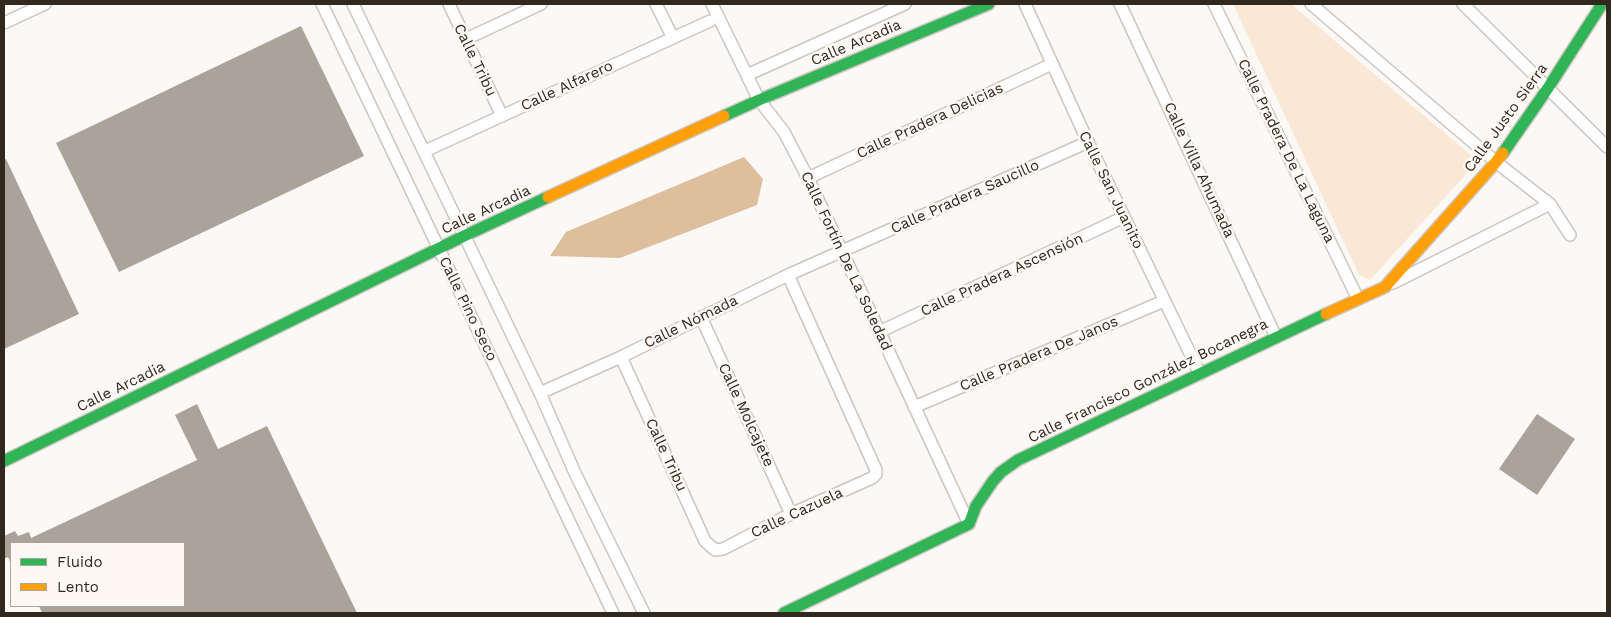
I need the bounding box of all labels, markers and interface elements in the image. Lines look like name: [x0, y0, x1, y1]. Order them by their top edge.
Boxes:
street label: Calle Arcadia: [808, 16, 904, 70]
street label: Calle Tribu: [450, 21, 500, 99]
street label: Calle Pradera De La Laguna: [1234, 56, 1338, 246]
street label: Calle Alfarero: [518, 57, 616, 115]
street label: Calle Justo Sierra: [1460, 60, 1552, 176]
street label: Calle Pradera Delicias: [854, 79, 1006, 163]
street label: Calle Villa Ahumada: [1160, 99, 1238, 241]
street label: Calle San Juanito: [1075, 128, 1147, 252]
street label: Calle Pradera Saucillo: [888, 156, 1042, 238]
street label: Calle Fortín De La Soledad: [796, 169, 896, 353]
street label: Calle Arcadia: [439, 181, 533, 239]
street label: Calle Pradera Ascensión: [918, 229, 1086, 321]
street label: Calle Pino Seco: [435, 254, 501, 364]
street label: Calle Nómada: [641, 291, 741, 353]
street label: Calle Pradera De Janos: [957, 312, 1121, 396]
street label: Calle Francisco González Bocanegra: [1025, 315, 1271, 447]
street label: Calle Arcadia: [74, 358, 168, 416]
street label: Calle Molcajete: [714, 360, 778, 470]
street label: Calle Tribu: [641, 416, 691, 494]
street label: Calle Cazuela: [748, 484, 846, 542]
legend: [10, 542, 185, 607]
text: Fluido: [57, 553, 102, 571]
text: Lento: [57, 578, 99, 596]

